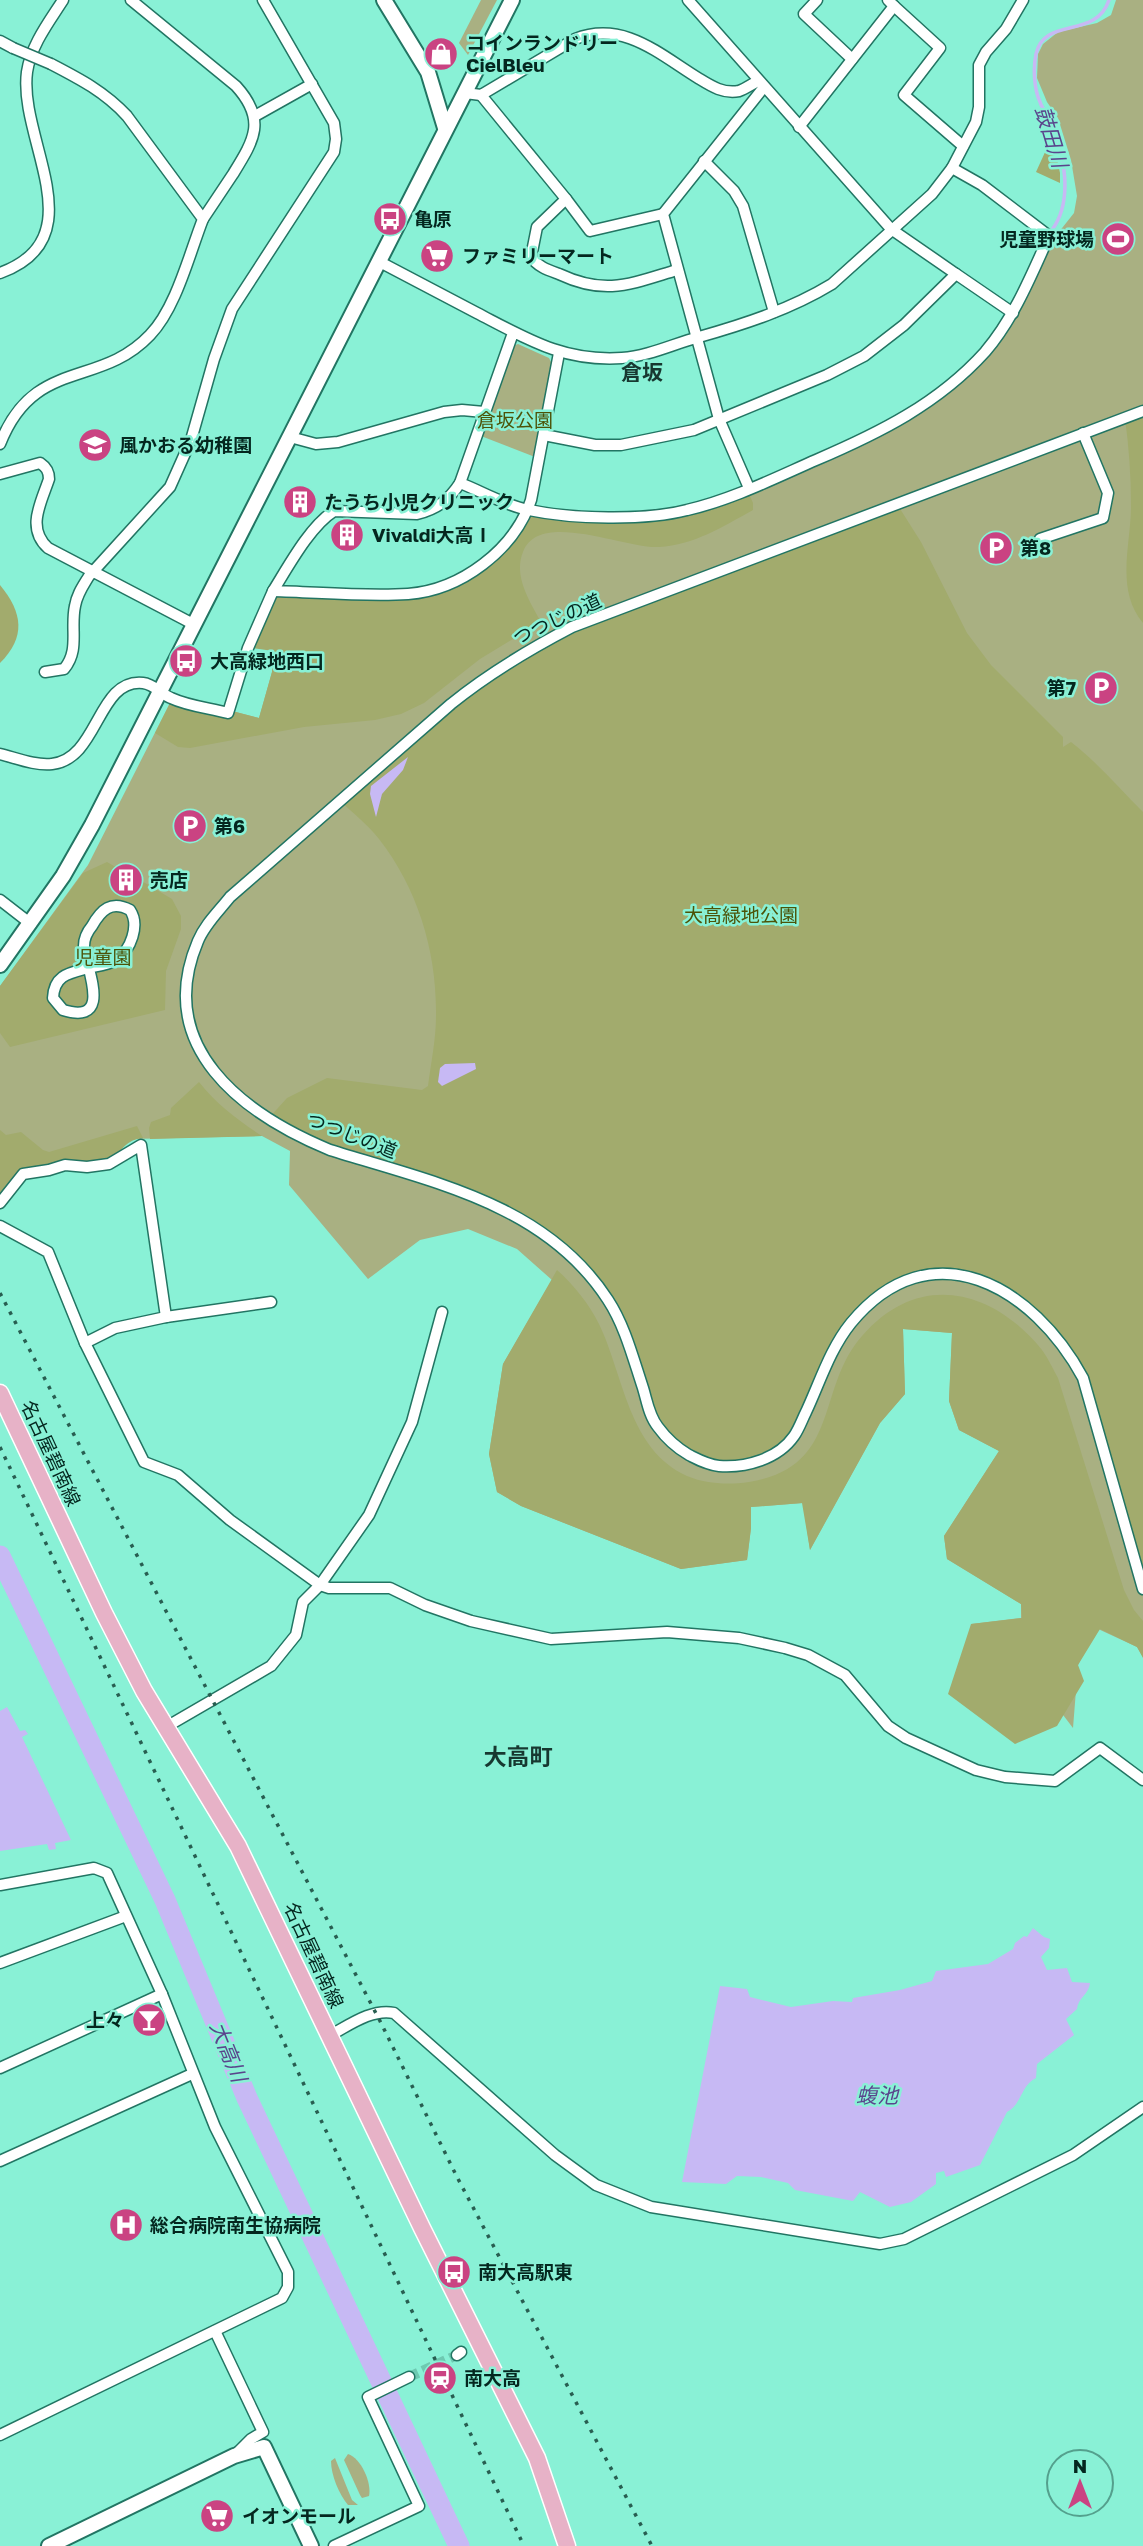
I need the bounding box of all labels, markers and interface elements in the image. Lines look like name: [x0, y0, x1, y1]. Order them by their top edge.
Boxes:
place label: コインランドリー CielBleu: [466, 31, 618, 76]
shop icon: コインランドリー CielBleu: [422, 35, 460, 73]
water label: 鼓田川: [1030, 103, 1074, 173]
bus stop icon: 亀原: [371, 200, 409, 238]
place label: 亀原: [414, 207, 452, 230]
sports icon: 児童野球場: [1099, 220, 1137, 258]
place label: 児童野球場: [999, 227, 1094, 250]
supermarket icon: ファミリーマート: [418, 237, 456, 275]
place label: ファミリーマート: [462, 244, 614, 267]
district label: 倉坂: [621, 359, 663, 385]
park label: 倉坂公園: [477, 408, 553, 431]
school or university icon: 風かおる幼稚園: [76, 426, 114, 464]
place label: 風かおる幼稚園: [119, 433, 252, 456]
building icon: たうち小児クリニック: [281, 483, 319, 521]
place label: たうち小児クリニック: [324, 490, 514, 513]
building icon: Vivaldi大高Ⅰ: [328, 516, 366, 554]
place label: Vivaldi大高Ⅰ: [372, 523, 493, 546]
parking icon: 第8: [977, 529, 1015, 567]
place label: 第8: [1020, 536, 1051, 559]
street label: つつじの道: [509, 588, 605, 649]
bus stop icon: 大高緑地西口: [167, 642, 205, 680]
place label: 大高緑地西口: [210, 649, 324, 672]
parking icon: 第7: [1082, 669, 1120, 707]
place label: 第7: [1047, 676, 1076, 699]
parking icon: 第6: [171, 807, 209, 845]
place label: 第6: [214, 814, 245, 837]
building icon: 売店: [107, 861, 145, 899]
place label: 売店: [150, 868, 188, 891]
park label: 大高緑地公園: [684, 903, 798, 926]
park label: 児童園: [74, 945, 132, 968]
street label: つつじの道: [304, 1107, 401, 1162]
street label: 名古屋碧南線: [17, 1396, 86, 1509]
district label: 大高町: [484, 1742, 553, 1770]
street label: 名古屋碧南線: [280, 1898, 349, 2011]
bar icon: 上々: [130, 2001, 168, 2039]
place label: 上々: [86, 2008, 124, 2031]
water label: 大高川: [205, 2018, 254, 2088]
water label: 蝮池: [856, 2082, 900, 2108]
hospital icon: 総合病院南生協病院: [107, 2206, 145, 2244]
place label: 総合病院南生協病院: [150, 2213, 321, 2236]
bus stop icon: 南大高駅東: [435, 2253, 473, 2291]
place label: 南大高駅東: [478, 2260, 573, 2283]
station icon: 南大高: [421, 2359, 459, 2397]
place label: 南大高: [464, 2366, 521, 2389]
north arrow: [1045, 2448, 1115, 2518]
text: N: [1073, 2454, 1087, 2477]
supermarket icon: イオンモール: [198, 2497, 236, 2535]
place label: イオンモール: [242, 2504, 356, 2527]

